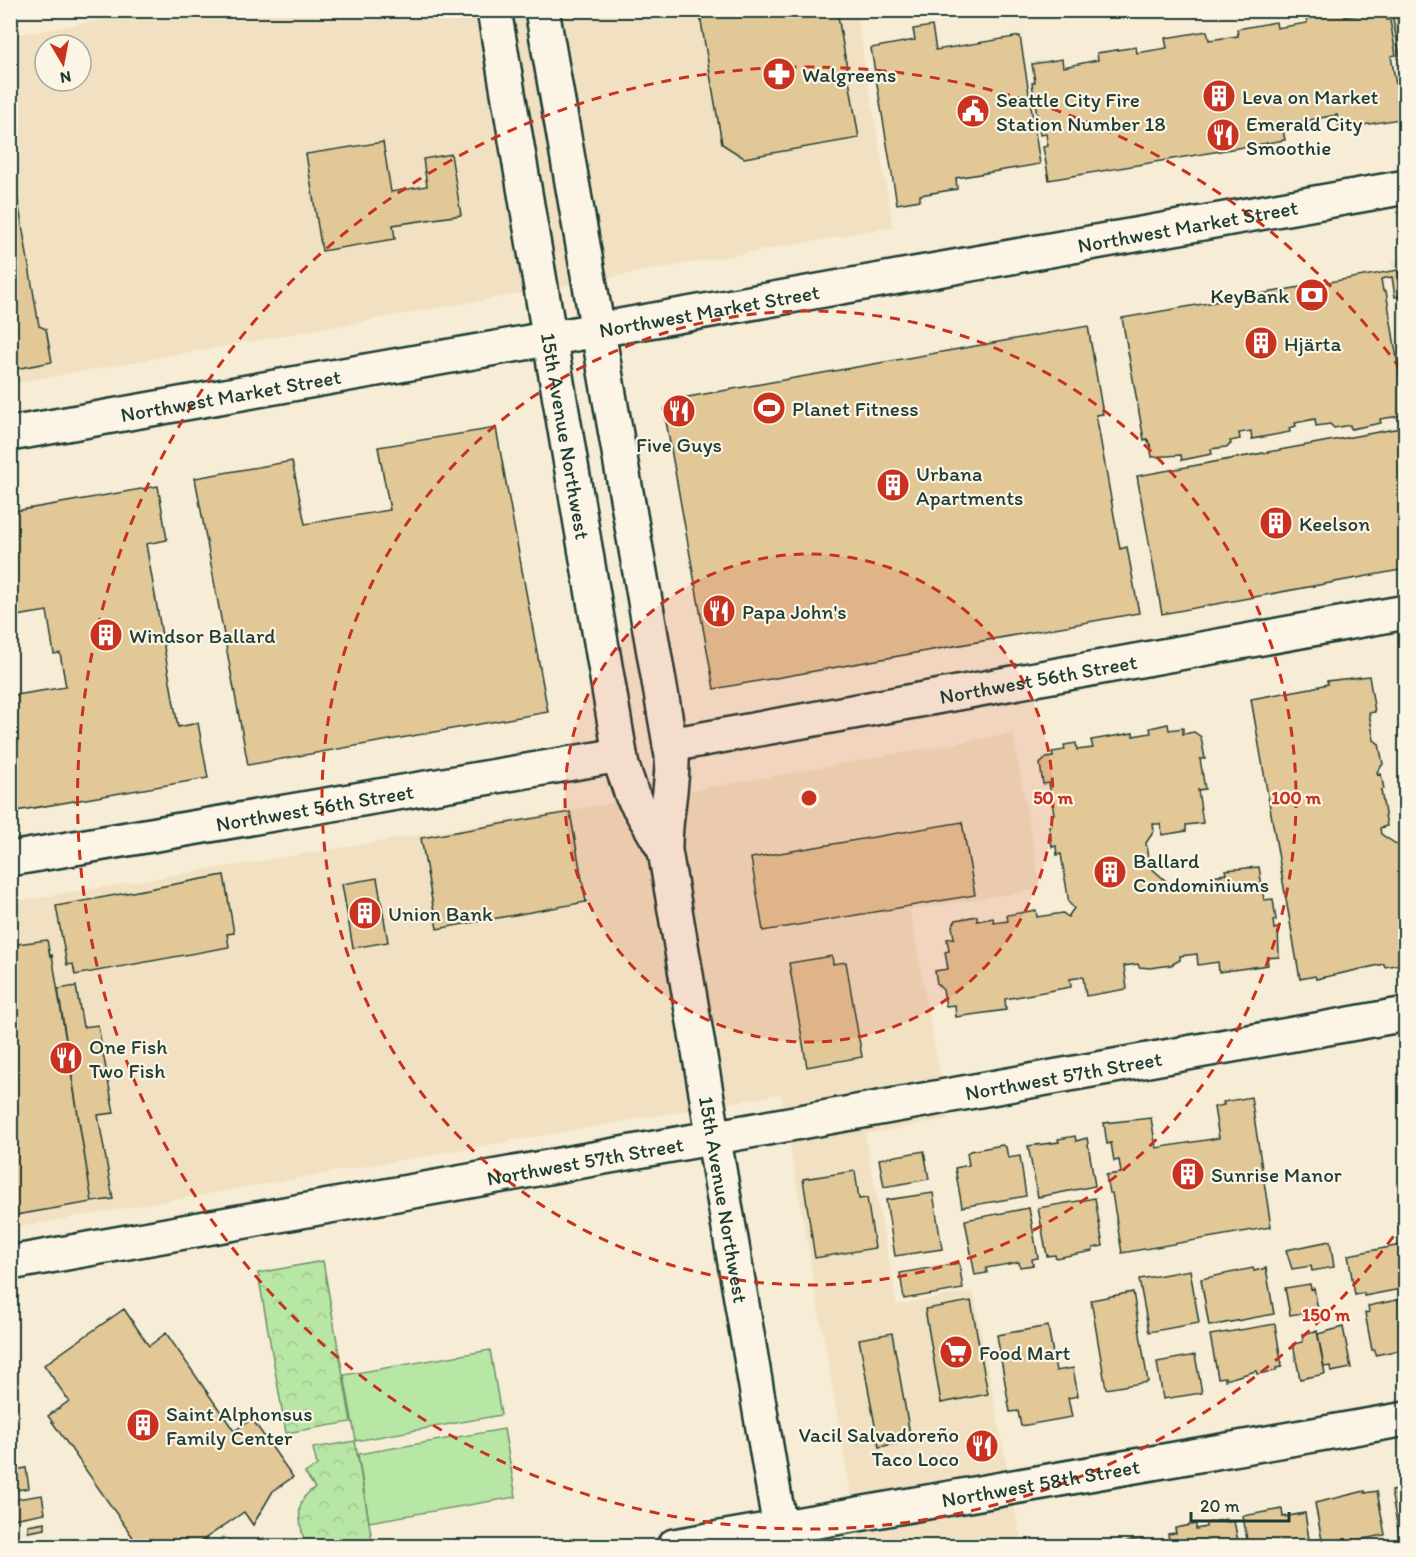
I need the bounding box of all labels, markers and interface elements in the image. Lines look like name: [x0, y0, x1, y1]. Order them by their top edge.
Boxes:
north arrow: [33, 33, 93, 93]
pharmacy icon: Walgreens: [761, 56, 797, 92]
place label: Walgreens: [802, 62, 896, 87]
text: N: [59, 67, 72, 88]
building icon: Leva on Market: [1201, 78, 1237, 114]
place label: Leva on Market: [1242, 84, 1379, 109]
place label: Seattle City Fire Station Number 18: [996, 87, 1166, 136]
public building icon: Seattle City Fire Station Number 18: [955, 93, 991, 129]
place label: Emerald City Smoothie: [1246, 111, 1362, 160]
restaurant icon: Emerald City Smoothie: [1205, 117, 1241, 153]
street label: Northwest Market Street: [1076, 194, 1300, 257]
bank icon: KeyBank: [1294, 277, 1330, 313]
street label: Northwest Market Street: [597, 279, 821, 342]
place label: KeyBank: [1210, 283, 1289, 308]
building icon: Hjärta: [1243, 325, 1279, 361]
street label: 15th Avenue Northwest: [536, 331, 596, 541]
place label: Hjärta: [1284, 331, 1341, 356]
street label: Northwest Market Street: [118, 363, 343, 427]
sports icon: Planet Fitness: [751, 390, 787, 426]
restaurant icon: Five Guys: [661, 393, 697, 429]
place label: Planet Fitness: [792, 396, 919, 421]
place label: Five Guys: [636, 432, 722, 457]
place label: Urbana Apartments: [916, 461, 1023, 510]
building icon: Urbana Apartments: [875, 467, 911, 503]
building icon: Keelson: [1258, 505, 1294, 541]
place label: Keelson: [1299, 511, 1370, 536]
restaurant icon: Papa John's: [701, 593, 737, 629]
place label: Papa John's: [742, 599, 847, 624]
building icon: Windsor Ballard: [88, 617, 124, 653]
place label: Windsor Ballard: [129, 623, 275, 648]
street label: Northwest 56th Street: [937, 648, 1139, 709]
street label: Northwest 56th Street: [214, 778, 415, 836]
text: 50 m: [1033, 787, 1074, 809]
text: 100 m: [1271, 787, 1322, 809]
centre of rings: [799, 788, 819, 808]
place label: Ballard Condominiums: [1133, 848, 1269, 897]
building icon: Ballard Condominiums: [1092, 854, 1128, 890]
building icon: Union Bank: [347, 895, 383, 931]
place label: Union Bank: [388, 901, 493, 926]
place label: One Fish Two Fish: [89, 1034, 168, 1083]
restaurant icon: One Fish Two Fish: [48, 1040, 84, 1076]
street label: Northwest 57th Street: [963, 1045, 1164, 1105]
street label: 15th Avenue Northwest: [694, 1094, 754, 1305]
street label: Northwest 57th Street: [485, 1131, 685, 1190]
building icon: Sunrise Manor: [1170, 1156, 1206, 1192]
place label: Sunrise Manor: [1211, 1162, 1342, 1187]
text: 150 m: [1302, 1304, 1351, 1326]
supermarket icon: Food Mart: [938, 1334, 974, 1370]
place label: Food Mart: [979, 1340, 1071, 1365]
place label: Saint Alphonsus Family Center: [166, 1401, 313, 1450]
building icon: Saint Alphonsus Family Center: [125, 1407, 161, 1443]
place label: Vacil Salvadoreño Taco Loco: [798, 1422, 959, 1471]
restaurant icon: Vacil Salvadoreño Taco Loco: [964, 1428, 1000, 1464]
street label: Northwest 58th Street: [940, 1453, 1142, 1512]
scale bar: [1191, 1485, 1288, 1523]
text: 20 m: [1200, 1495, 1240, 1517]

